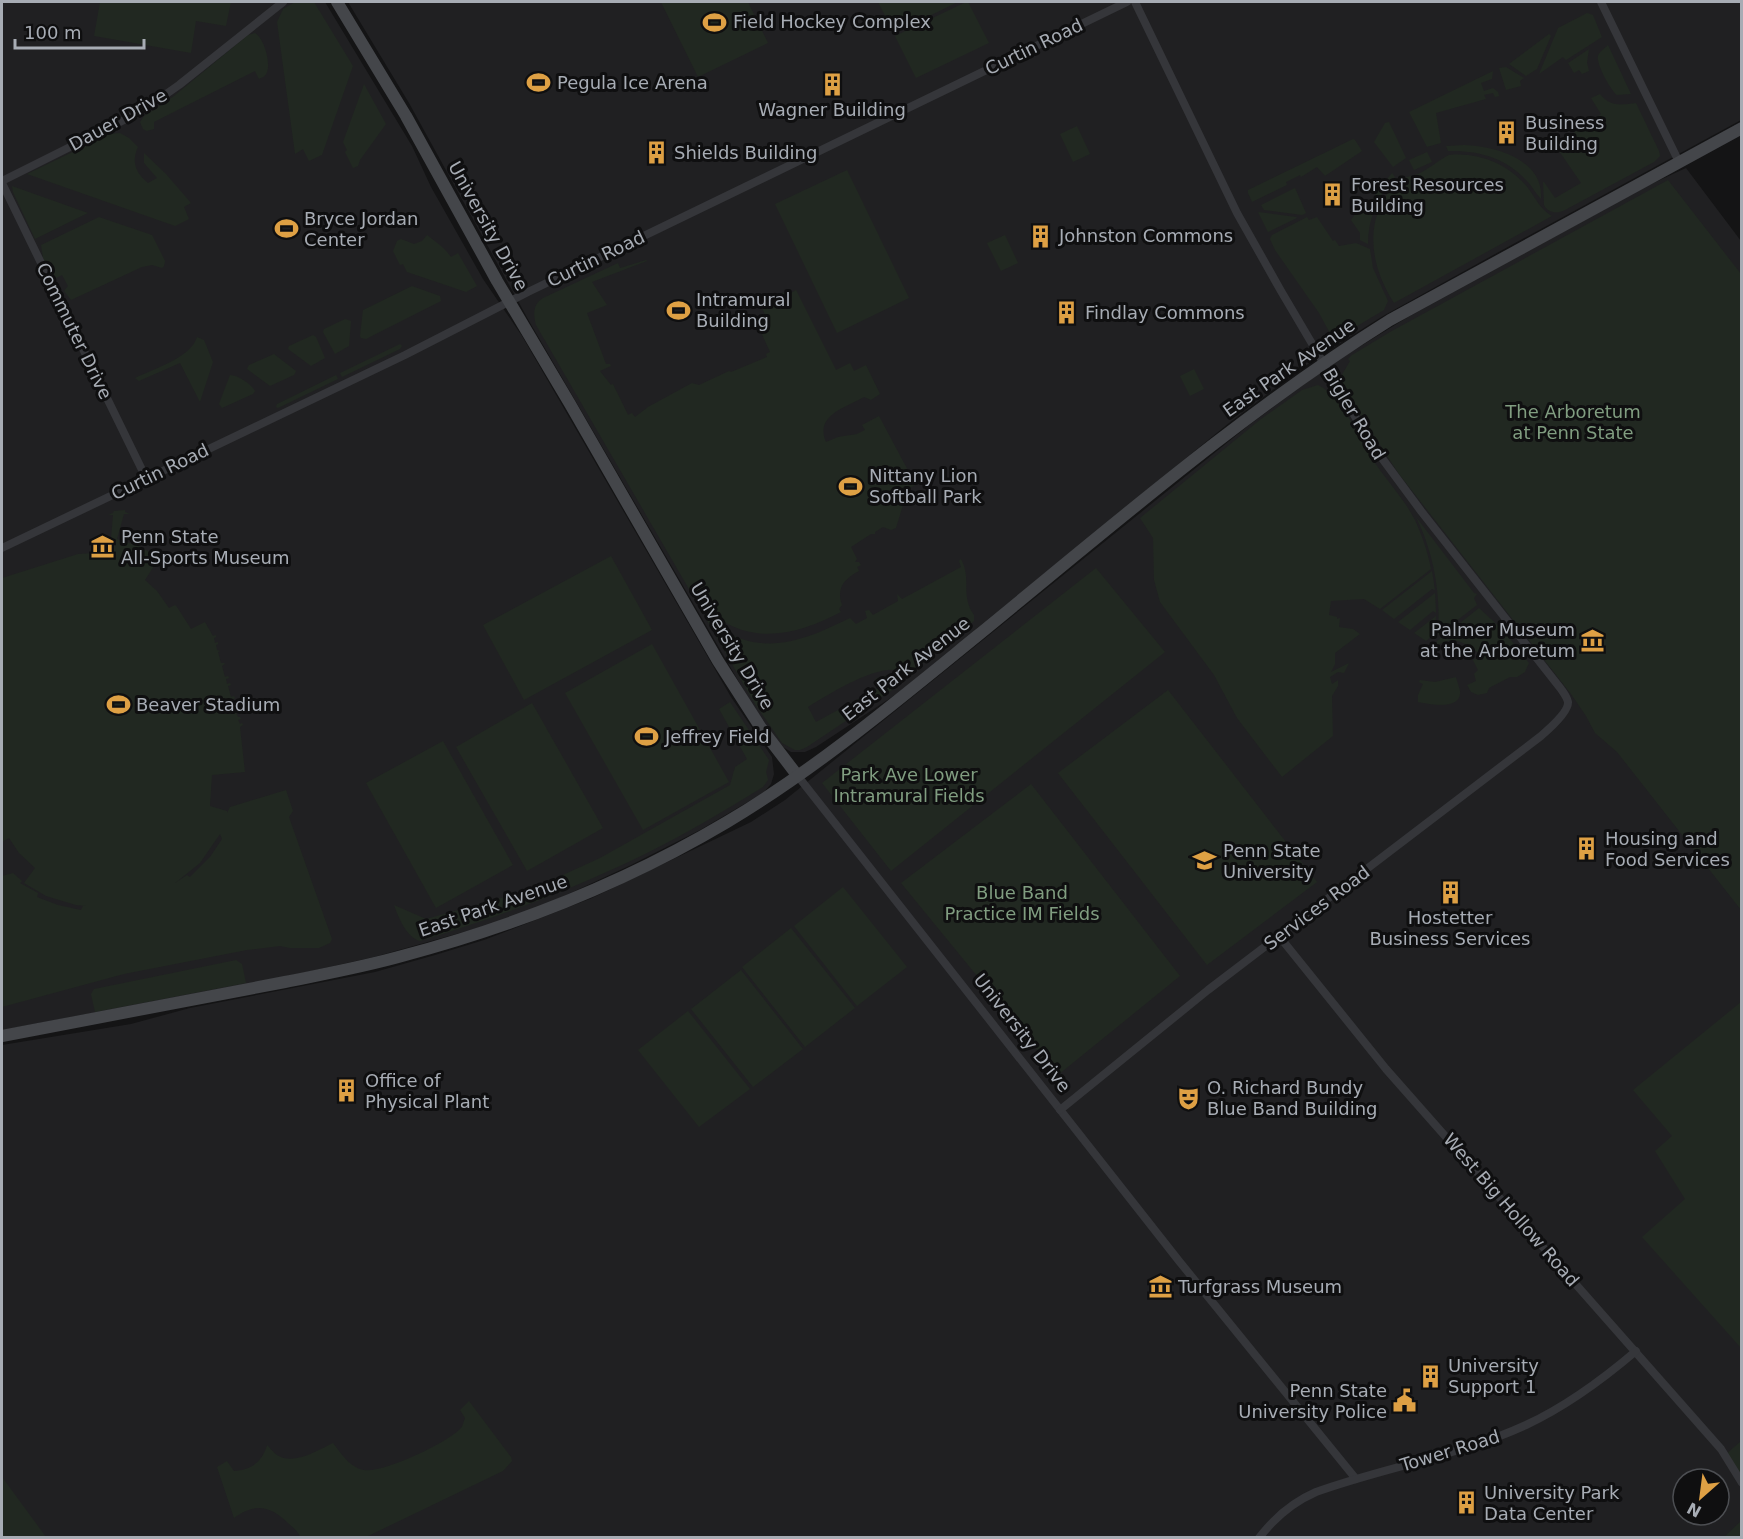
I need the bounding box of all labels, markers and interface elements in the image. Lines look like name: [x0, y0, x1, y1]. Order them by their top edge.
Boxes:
sports icon: Field Hockey Complex: [702, 9, 728, 35]
place label: Field Hockey Complex: [733, 11, 931, 32]
scale bar: [15, 12, 144, 50]
street label: Curtin Road: [982, 14, 1086, 79]
text: 100 m: [24, 22, 82, 43]
sports icon: Pegula Ice Arena: [526, 70, 552, 96]
building icon: Wagner Building: [819, 71, 845, 97]
place label: Pegula Ice Arena: [557, 72, 708, 93]
street label: Dauer Drive: [65, 84, 170, 155]
place label: Wagner Building: [758, 99, 906, 120]
place label: Business Building: [1525, 112, 1604, 154]
building icon: Business Building: [1494, 120, 1520, 146]
building icon: Shields Building: [643, 140, 669, 166]
place label: Shields Building: [674, 142, 817, 163]
street label: University Drive: [444, 157, 533, 294]
place label: Forest Resources Building: [1351, 174, 1504, 216]
building icon: Forest Resources Building: [1320, 182, 1346, 208]
place label: Bryce Jordan Center: [304, 208, 418, 250]
sports icon: Bryce Jordan Center: [273, 216, 299, 242]
building icon: Johnston Commons: [1028, 223, 1054, 249]
place label: Johnston Commons: [1058, 225, 1233, 246]
street label: Curtin Road: [544, 226, 648, 291]
street label: Commuter Drive: [32, 259, 117, 402]
place label: Intramural Building: [696, 289, 791, 331]
sports icon: Intramural Building: [665, 297, 691, 323]
building icon: Findlay Commons: [1054, 300, 1080, 326]
place label: Findlay Commons: [1085, 302, 1245, 323]
street label: East Park Avenue: [1219, 314, 1359, 421]
street label: Bigler Road: [1319, 364, 1390, 463]
park label: The Arboretum at Penn State: [1504, 401, 1641, 443]
street label: Curtin Road: [108, 439, 212, 504]
place label: Nittany Lion Softball Park: [869, 465, 982, 507]
sports icon: Nittany Lion Softball Park: [838, 473, 864, 499]
place label: Penn State All-Sports Museum: [121, 526, 290, 568]
museum icon: Penn State All-Sports Museum: [90, 534, 116, 560]
street label: University Drive: [686, 578, 779, 713]
street label: East Park Avenue: [838, 612, 974, 725]
place label: Palmer Museum at the Arboretum: [1420, 619, 1575, 661]
museum icon: Palmer Museum at the Arboretum: [1580, 627, 1606, 653]
sports icon: Beaver Stadium: [105, 692, 131, 718]
place label: Beaver Stadium: [136, 694, 280, 715]
sports icon: Jeffrey Field: [634, 724, 660, 750]
place label: Jeffrey Field: [664, 726, 770, 747]
park label: Park Ave Lower Intramural Fields: [833, 764, 985, 806]
place label: Housing and Food Services: [1605, 828, 1730, 870]
building icon: Housing and Food Services: [1574, 836, 1600, 862]
place label: Penn State University: [1223, 840, 1320, 882]
school or university icon: Penn State University: [1192, 848, 1218, 874]
street label: Services Road: [1260, 861, 1374, 954]
street label: East Park Avenue: [416, 870, 570, 941]
building icon: Hostetter Business Services: [1437, 879, 1463, 905]
park label: Blue Band Practice IM Fields: [944, 882, 1100, 924]
place label: Hostetter Business Services: [1370, 907, 1531, 949]
street label: University Drive: [970, 969, 1075, 1096]
place label: Office of Physical Plant: [365, 1070, 489, 1112]
place label: O. Richard Bundy Blue Band Building: [1207, 1077, 1378, 1119]
building icon: Office of Physical Plant: [334, 1078, 360, 1104]
theatre icon: O. Richard Bundy Blue Band Building: [1176, 1085, 1202, 1111]
street label: West Big Hollow Road: [1439, 1129, 1583, 1290]
museum icon: Turfgrass Museum: [1147, 1274, 1173, 1300]
place label: Turfgrass Museum: [1177, 1276, 1342, 1297]
place label: University Support 1: [1448, 1355, 1539, 1397]
building icon: University Support 1: [1417, 1363, 1443, 1389]
place label: Penn State University Police: [1238, 1380, 1387, 1422]
public building icon: Penn State University Police: [1392, 1388, 1418, 1414]
street label: Tower Road: [1397, 1425, 1502, 1476]
north arrow: [1671, 1467, 1731, 1527]
place label: University Park Data Center: [1484, 1482, 1620, 1524]
building icon: University Park Data Center: [1453, 1490, 1479, 1516]
text: N: [1684, 1498, 1705, 1521]

